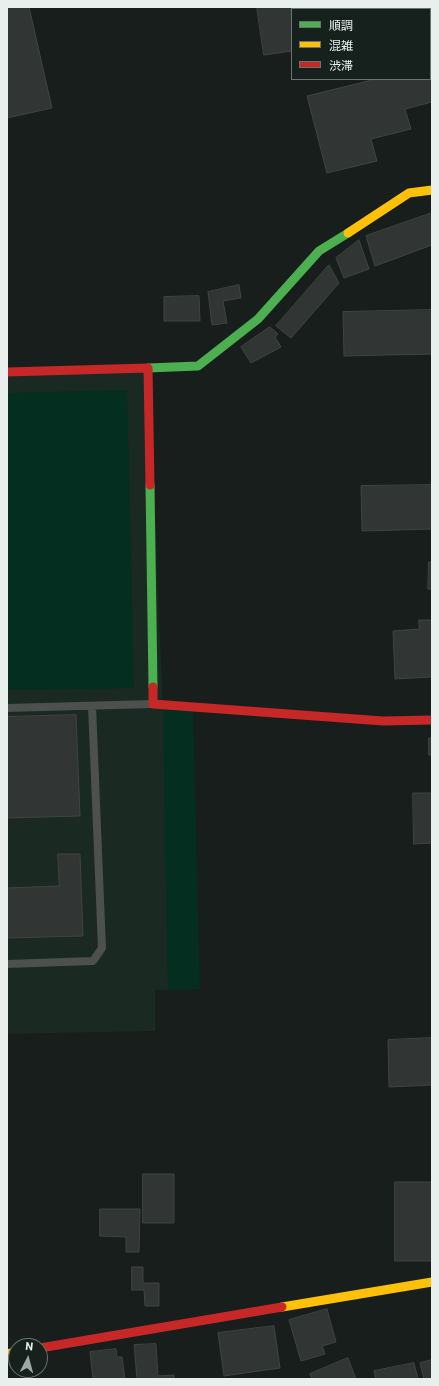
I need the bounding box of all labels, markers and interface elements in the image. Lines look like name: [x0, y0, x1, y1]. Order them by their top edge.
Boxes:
legend: [291, 8, 431, 80]
text: 順調: [329, 19, 353, 33]
text: 混雑: [329, 39, 353, 53]
text: 渋滞: [329, 59, 353, 73]
north arrow: [8, 1338, 48, 1378]
text: N: [25, 1340, 34, 1353]

